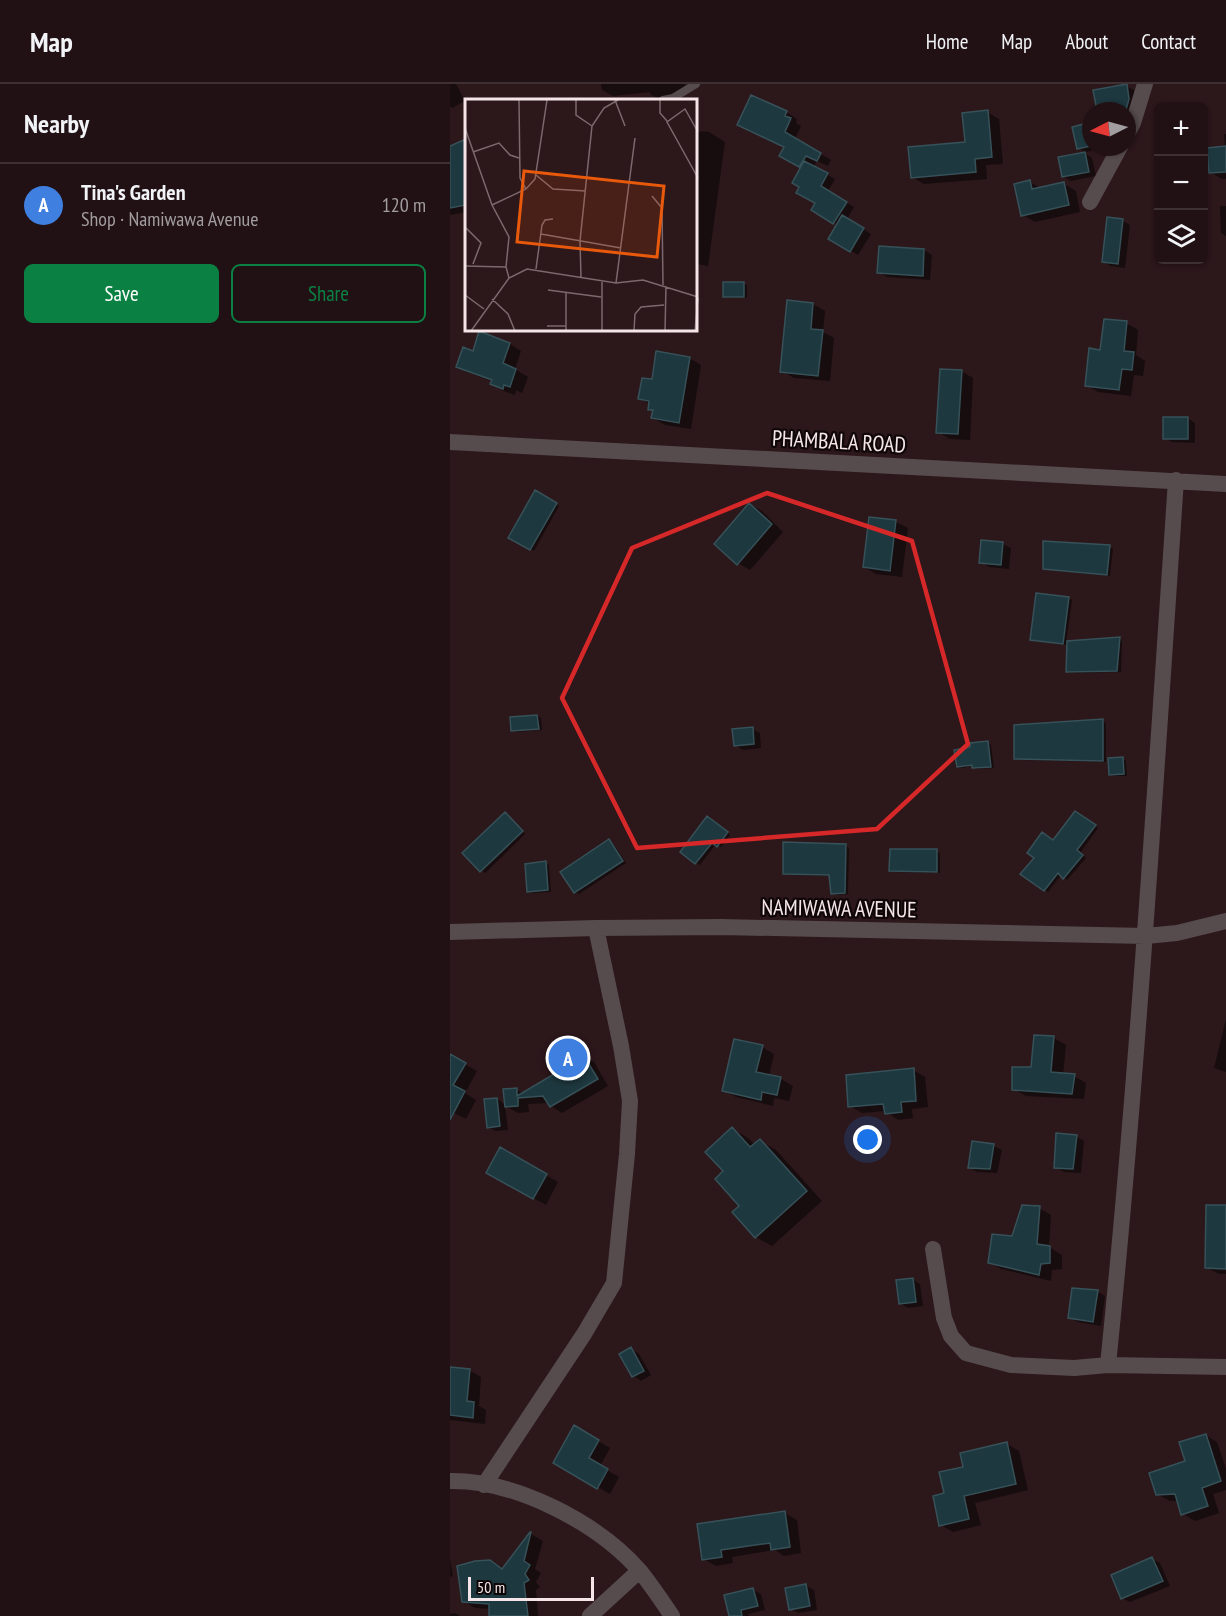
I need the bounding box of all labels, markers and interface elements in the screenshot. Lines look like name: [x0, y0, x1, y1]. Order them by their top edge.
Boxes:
text: Map: [30, 23, 73, 60]
text: Home: [926, 28, 968, 55]
text: Map: [1001, 28, 1032, 55]
text: About: [1065, 28, 1108, 55]
text: Contact: [1141, 28, 1196, 55]
inset map: [465, 99, 698, 332]
north arrow: [1082, 102, 1136, 156]
map controls: [1154, 102, 1208, 264]
button: +: [1154, 102, 1208, 156]
text: Nearby: [24, 107, 89, 140]
button: −: [1154, 156, 1208, 210]
text: Tina's Garden: [81, 178, 186, 206]
text: A: [38, 192, 49, 218]
text: 120 m: [382, 192, 426, 218]
text: Shop · Namiwawa Avenue: [81, 206, 258, 232]
button: layers: [1154, 210, 1208, 264]
button: Save: [24, 264, 219, 323]
button: Share: [231, 264, 426, 323]
street label: PHAMBALA ROAD: [771, 424, 907, 458]
street label: NAMIWAWA AVENUE: [761, 893, 917, 923]
pin: A: [548, 1036, 588, 1080]
your location: [853, 1125, 882, 1154]
scale bar: [468, 1574, 594, 1602]
text: 50 m: [477, 1577, 505, 1597]

